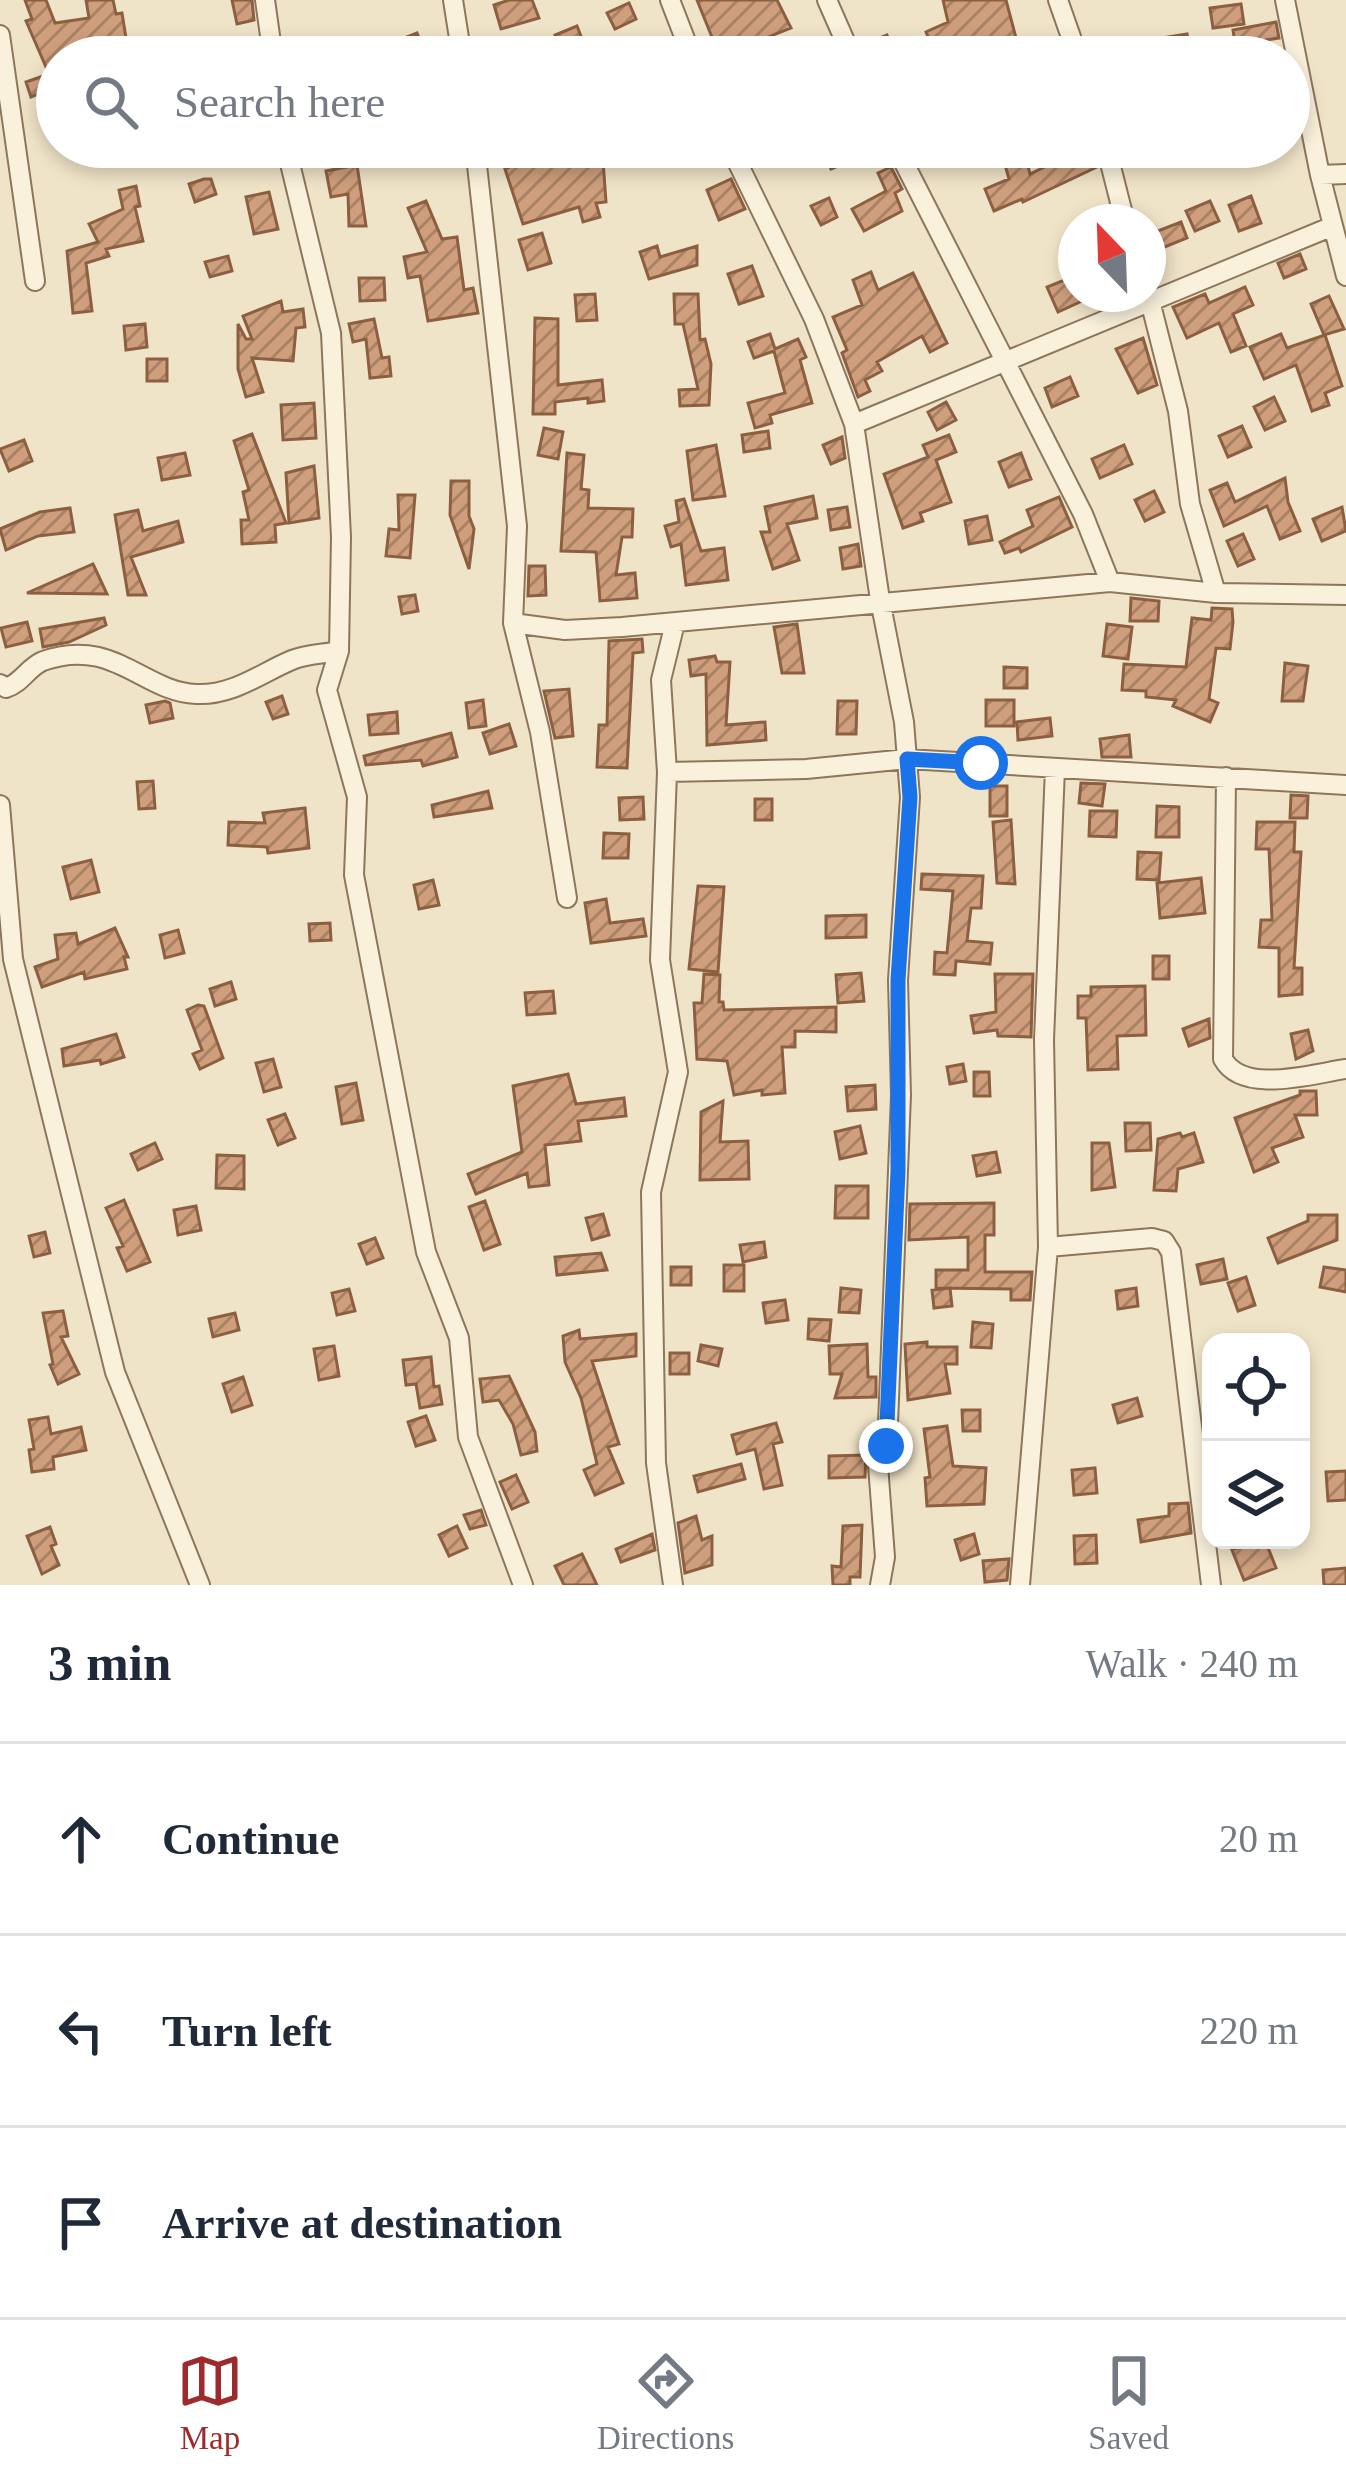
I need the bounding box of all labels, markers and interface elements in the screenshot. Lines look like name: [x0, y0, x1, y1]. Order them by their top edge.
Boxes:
search box: [36, 36, 1310, 168]
icon: search: [78, 69, 144, 135]
text: Search here: [174, 77, 385, 127]
north arrow: [1058, 204, 1166, 312]
route start: [954, 736, 1008, 790]
map controls: [1202, 1333, 1310, 1549]
button: locate: [1202, 1333, 1310, 1441]
route end: [859, 1419, 913, 1473]
button: layers: [1202, 1441, 1310, 1549]
text: 3 min: [48, 1635, 171, 1691]
text: Walk · 240 m: [1086, 1642, 1298, 1685]
icon: ahead: [48, 1806, 114, 1872]
text: Continue: [162, 1814, 340, 1864]
text: 20 m: [1219, 1817, 1298, 1860]
icon: left: [48, 1998, 114, 2064]
text: Turn left: [162, 2006, 332, 2056]
text: 220 m: [1199, 2009, 1298, 2052]
icon: arrive: [48, 2190, 114, 2256]
text: Arrive at destination: [162, 2198, 562, 2248]
tab: Map: [177, 2348, 243, 2457]
tab: Directions: [597, 2348, 734, 2457]
tab: Saved: [1088, 2348, 1169, 2457]

